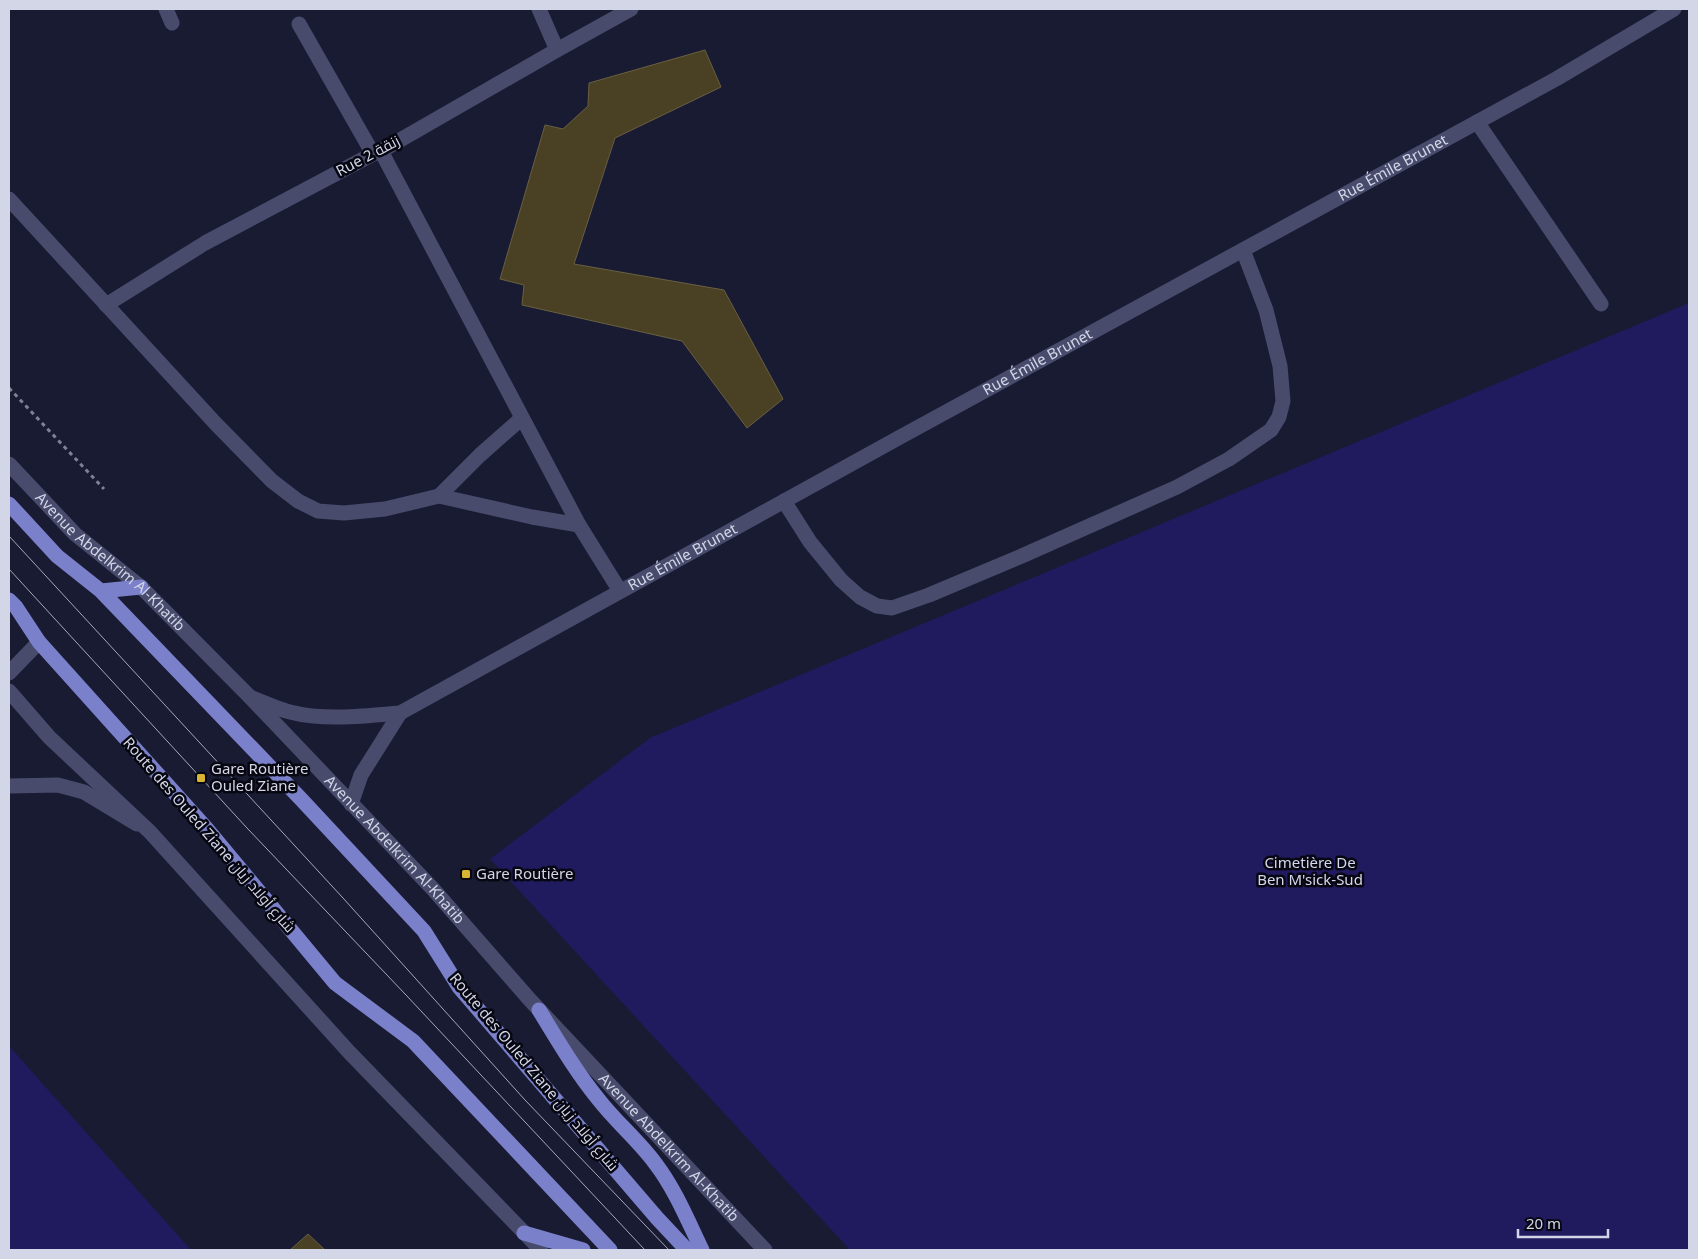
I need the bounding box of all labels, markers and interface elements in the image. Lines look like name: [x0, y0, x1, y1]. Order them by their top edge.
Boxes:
street label: Rue Émile Brunet: [1334, 129, 1451, 205]
street label: Rue 2 زنقة: [332, 130, 403, 180]
street label: Rue Émile Brunet: [979, 323, 1096, 399]
street label: Avenue Abdelkrim Al-Khatib: [32, 487, 190, 635]
street label: Rue Émile Brunet: [624, 518, 741, 594]
street label: Route des Ouled Ziane شارع أولاد زيان: [118, 732, 300, 938]
place label: Gare Routière Ouled Ziane: [211, 758, 308, 795]
street label: Avenue Abdelkrim Al-Khatib: [321, 770, 470, 928]
marker: Gare Routière Ouled Ziane: [195, 772, 207, 784]
park label: Cimetière De Ben M'sick-Sud: [1257, 852, 1363, 889]
place label: Gare Routière: [476, 863, 573, 883]
marker: Gare Routière: [460, 868, 472, 880]
street label: Route des Ouled Ziane شارع أولاد زيان: [444, 968, 624, 1176]
street label: Avenue Abdelkrim Al-Khatib: [595, 1068, 744, 1226]
scale bar: [1518, 1206, 1608, 1238]
text: 20 m: [1526, 1213, 1561, 1233]

